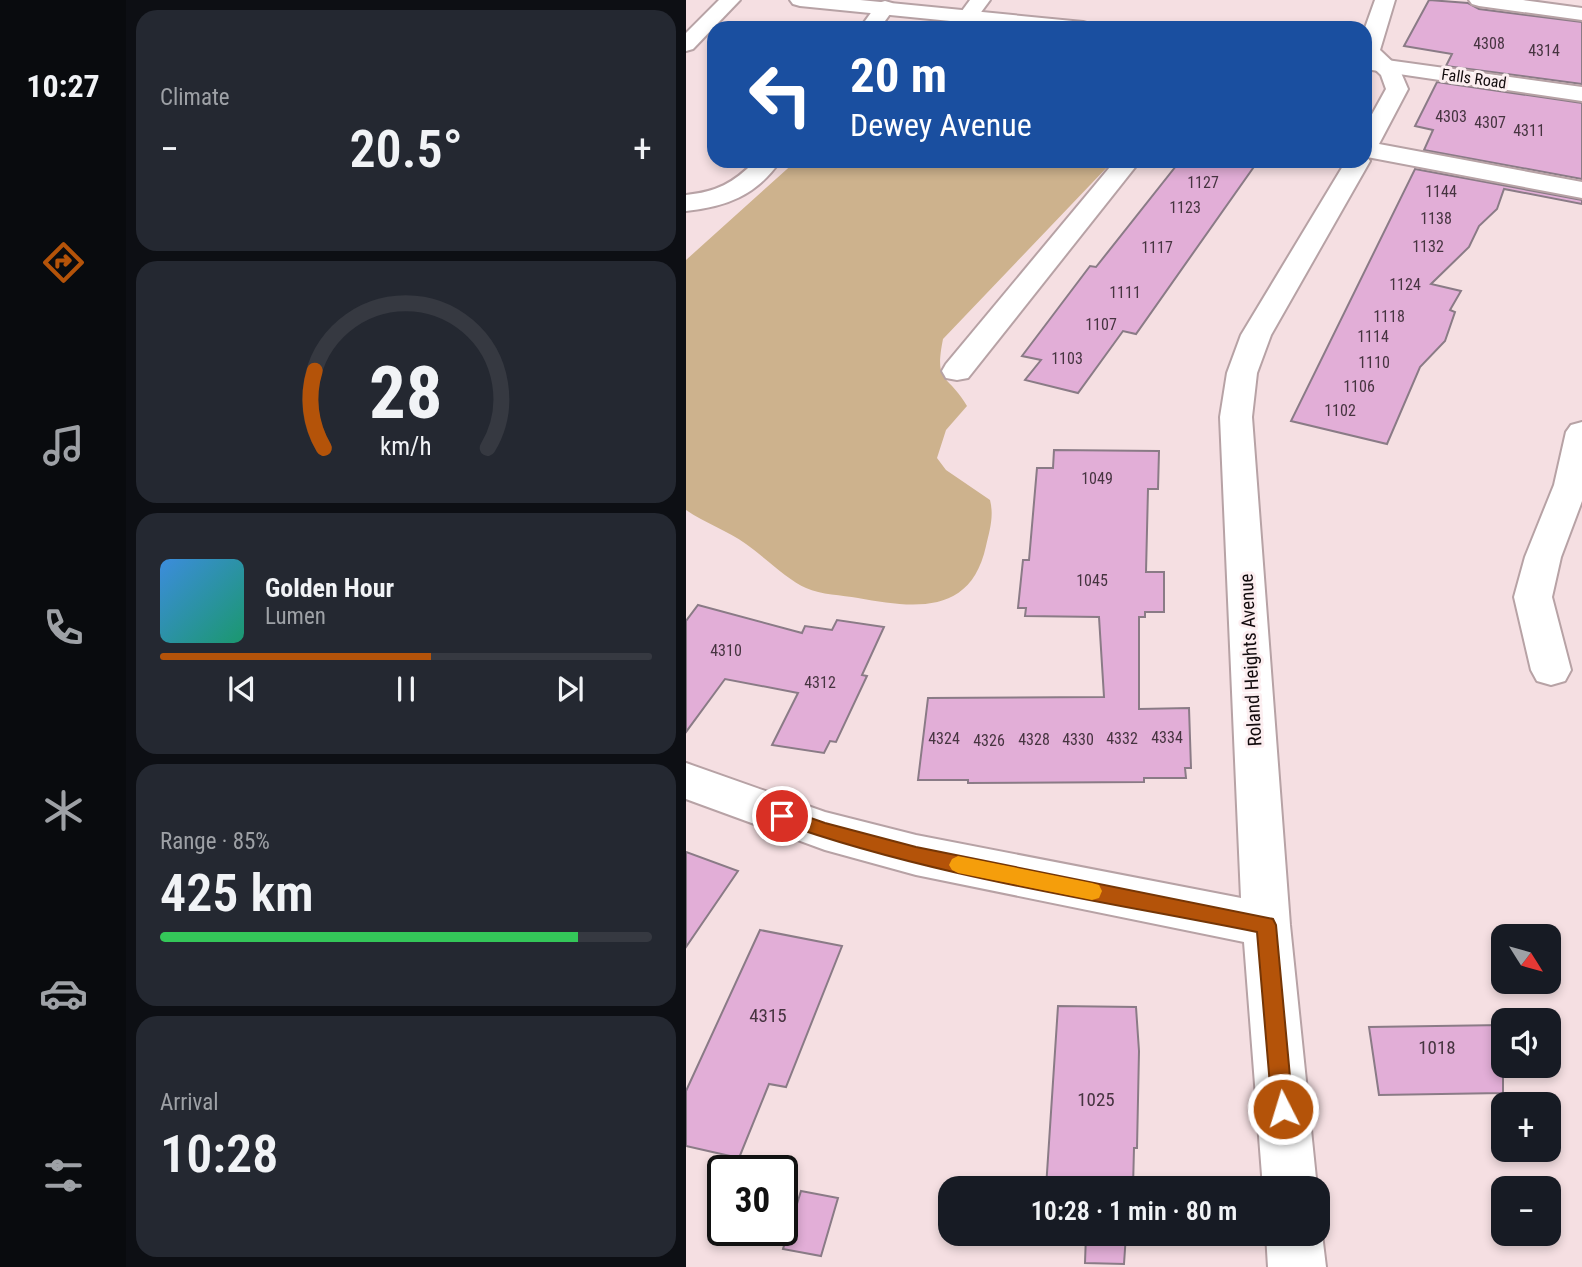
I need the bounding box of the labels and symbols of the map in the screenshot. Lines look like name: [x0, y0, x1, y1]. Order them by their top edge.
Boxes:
house number: 4308: [1473, 34, 1505, 53]
house number: 4314: [1528, 41, 1560, 60]
street label: Falls Road: [1440, 65, 1508, 92]
house number: 4303: [1435, 107, 1467, 126]
house number: 4307: [1474, 113, 1506, 132]
house number: 4311: [1513, 121, 1545, 140]
house number: 1127: [1187, 173, 1219, 192]
house number: 1144: [1425, 182, 1457, 201]
house number: 1123: [1169, 198, 1201, 217]
house number: 1138: [1420, 209, 1452, 228]
house number: 1132: [1412, 237, 1444, 256]
house number: 1117: [1141, 238, 1173, 257]
house number: 1124: [1389, 275, 1421, 294]
house number: 1111: [1109, 283, 1141, 302]
house number: 1118: [1373, 307, 1405, 326]
house number: 1107: [1085, 315, 1117, 334]
house number: 1114: [1357, 327, 1389, 346]
house number: 1103: [1051, 349, 1083, 368]
house number: 1110: [1358, 353, 1390, 372]
house number: 1106: [1343, 377, 1375, 396]
house number: 1102: [1324, 401, 1356, 420]
house number: 1049: [1081, 469, 1113, 488]
house number: 1045: [1076, 571, 1108, 590]
street label: Roland Heights Avenue: [1234, 573, 1267, 747]
house number: 4310: [710, 641, 742, 660]
house number: 4312: [804, 673, 836, 692]
house number: 4334: [1151, 728, 1183, 747]
house number: 4324: [928, 729, 960, 748]
house number: 4332: [1106, 729, 1138, 748]
house number: 4328: [1018, 730, 1050, 749]
house number: 4330: [1062, 730, 1094, 749]
house number: 4326: [973, 731, 1005, 750]
pin: [752, 786, 812, 846]
north arrow: [1491, 924, 1561, 994]
house number: 4315: [749, 1004, 787, 1027]
house number: 1018: [1418, 1036, 1456, 1059]
position arrow: [1246, 1072, 1320, 1146]
house number: 1025: [1077, 1088, 1115, 1111]
speed limit sign: 30: [707, 1155, 798, 1246]

